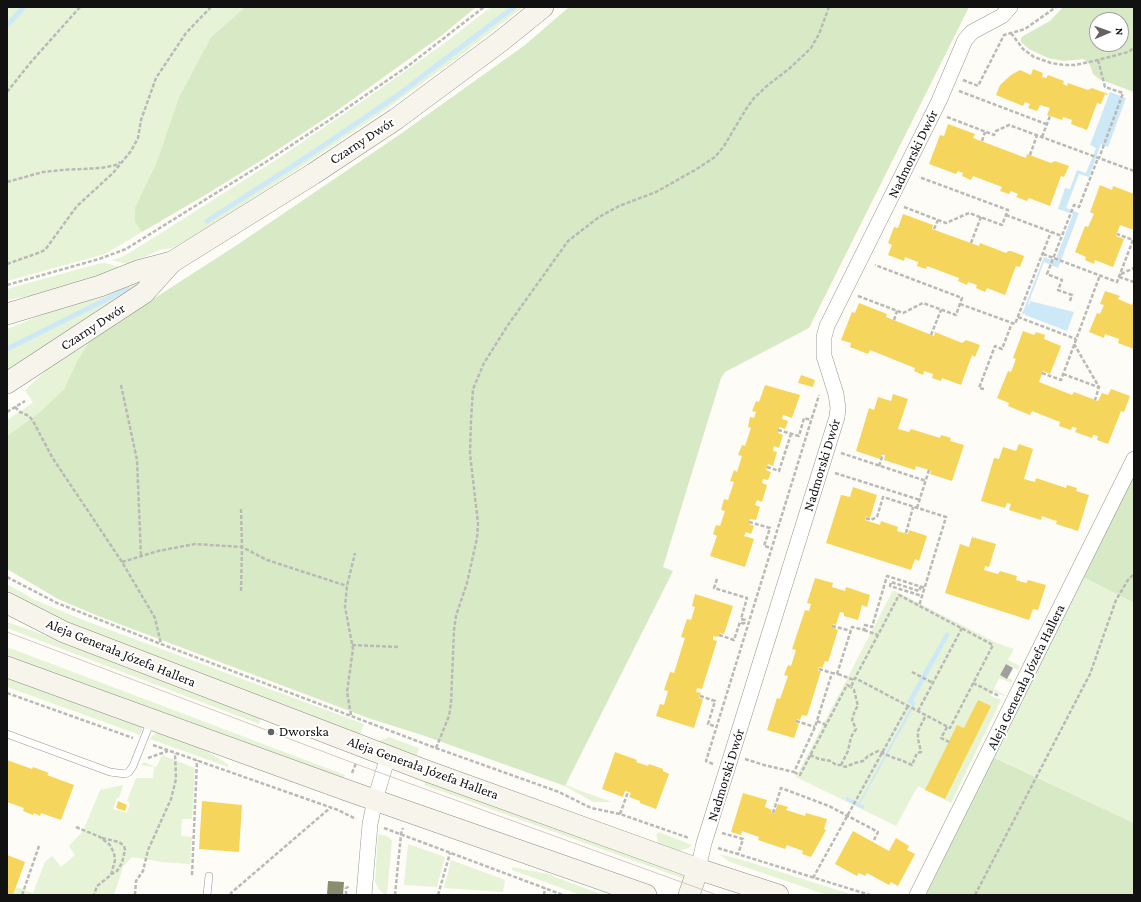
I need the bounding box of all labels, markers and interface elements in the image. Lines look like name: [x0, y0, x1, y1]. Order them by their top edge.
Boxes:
north arrow: [1089, 12, 1129, 52]
text: N: [1114, 28, 1126, 36]
street label: Nadmorski Dwór: [884, 107, 942, 201]
street label: Czarny Dwór: [327, 114, 397, 168]
street label: Czarny Dwór: [58, 300, 128, 354]
street label: Nadmorski Dwór: [800, 417, 844, 513]
street label: Aleja Generała Józefa Hallera: [983, 602, 1069, 752]
street label: Aleja Generała Józefa Hallera: [44, 615, 198, 691]
place label: Dworska: [279, 724, 329, 740]
marker: Dworska: [266, 727, 276, 737]
street label: Nadmorski Dwór: [704, 727, 748, 823]
street label: Aleja Generała Józefa Hallera: [345, 733, 501, 803]

